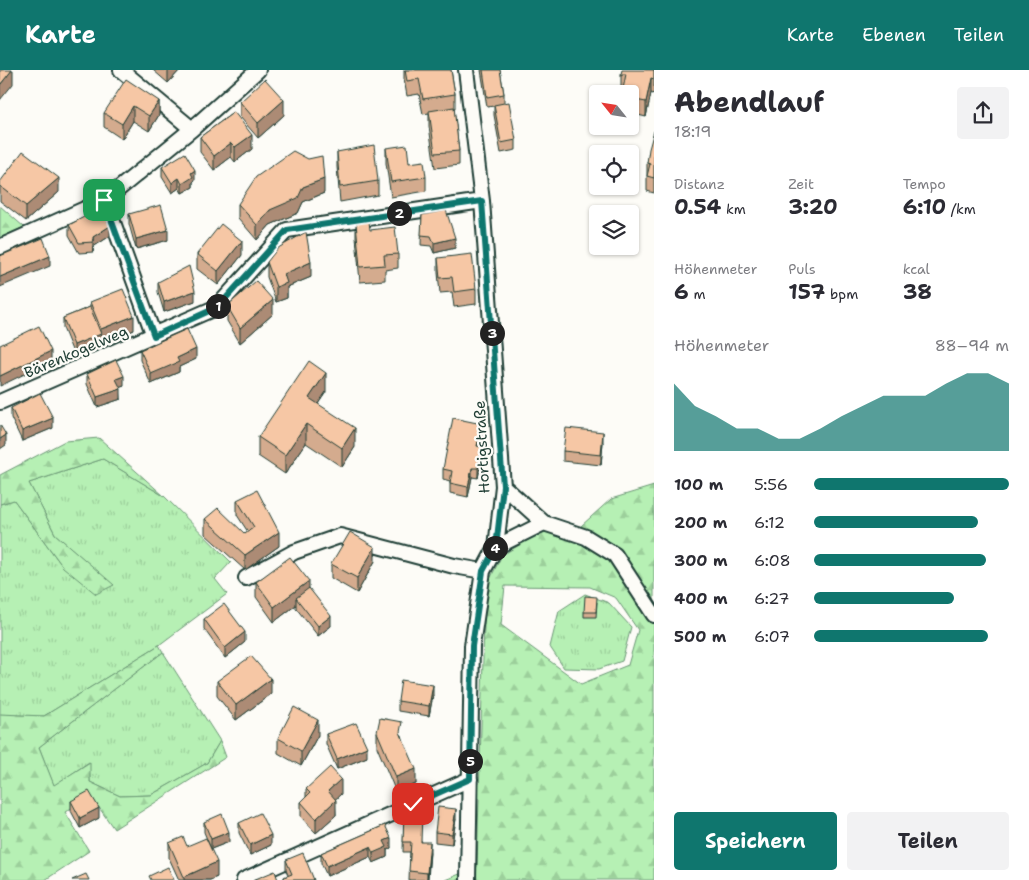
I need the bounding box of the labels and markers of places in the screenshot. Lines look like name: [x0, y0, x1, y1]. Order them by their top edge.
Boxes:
pin: [83, 179, 125, 221]
pin: 2: [386, 200, 412, 226]
pin: 1: [206, 294, 230, 318]
pin: 3: [480, 320, 504, 346]
pin: 4: [482, 536, 508, 560]
pin: 5: [458, 748, 482, 774]
pin: [392, 783, 434, 825]

